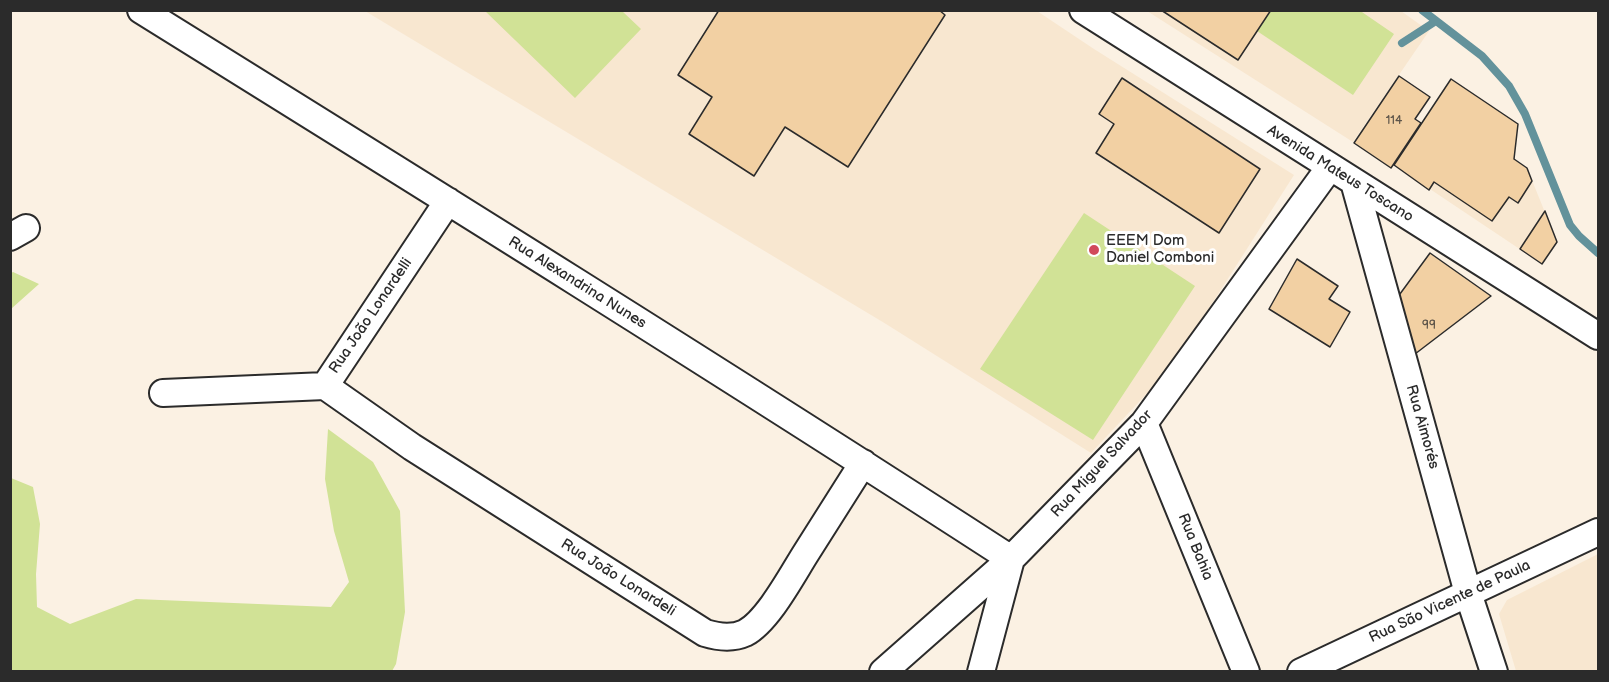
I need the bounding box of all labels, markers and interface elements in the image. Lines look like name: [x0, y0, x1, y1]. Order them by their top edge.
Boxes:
house number: 114: [1386, 114, 1402, 128]
street label: Avenida Mateus Toscano: [1264, 122, 1416, 226]
place label: EEEM Dom Daniel Comboni: [1106, 232, 1214, 267]
street label: Rua Alexandrina Nunes: [505, 233, 649, 333]
marker: EEEM Dom Daniel Comboni: [1087, 243, 1101, 257]
street label: Rua João Lonardelli: [326, 255, 416, 377]
house number: 99: [1422, 319, 1436, 333]
street label: Rua Aimorés: [1401, 383, 1443, 471]
street label: Rua Miguel Salvador: [1048, 407, 1156, 521]
street label: Rua Bahia: [1173, 511, 1217, 583]
street label: Rua João Lonardeli: [557, 535, 679, 621]
street label: Rua São Vicente de Paula: [1366, 557, 1534, 647]

